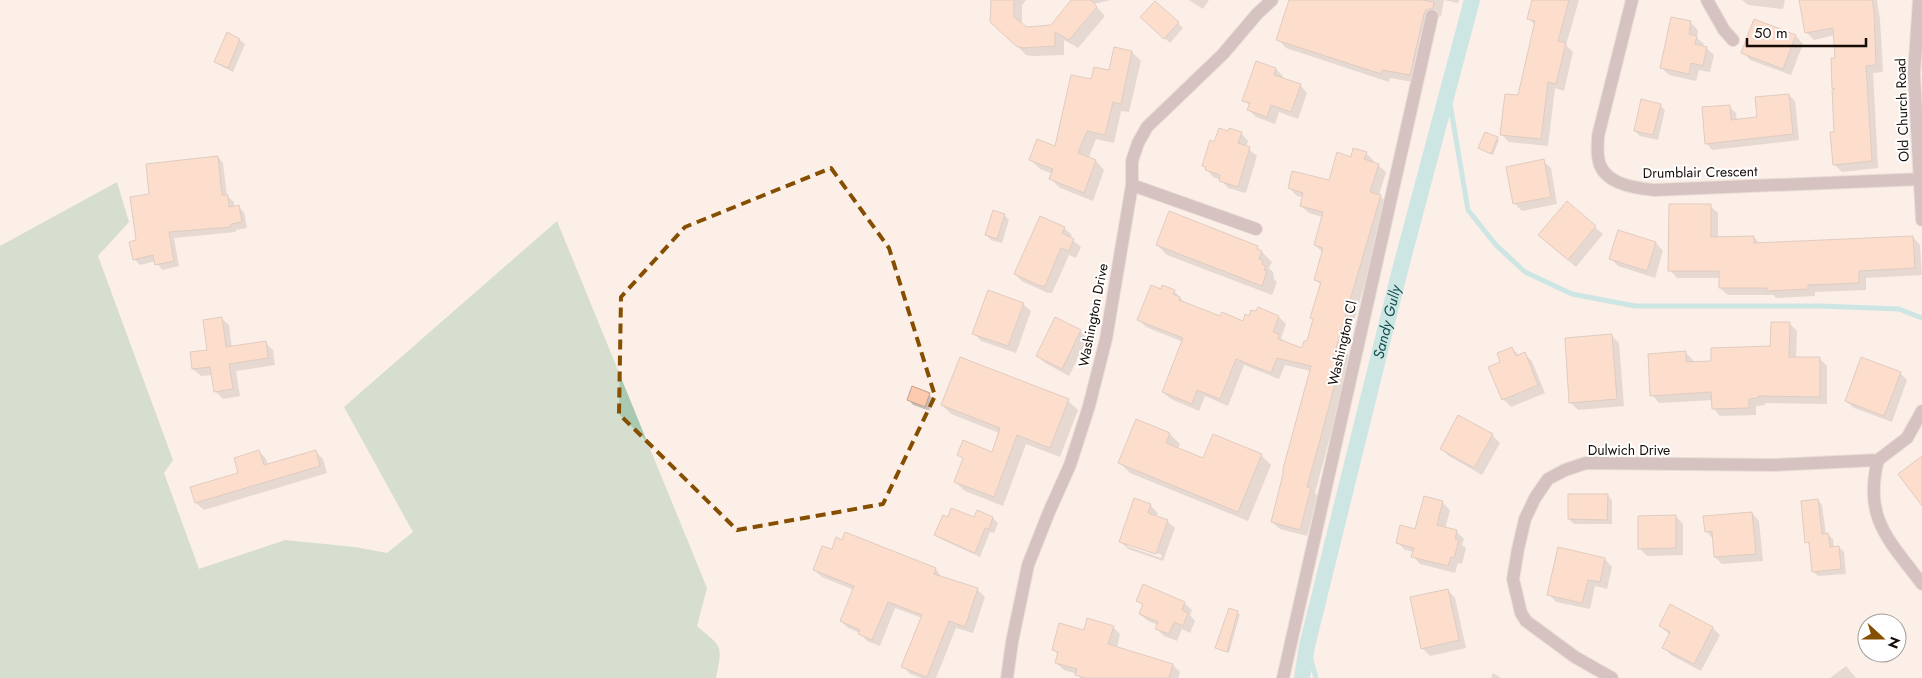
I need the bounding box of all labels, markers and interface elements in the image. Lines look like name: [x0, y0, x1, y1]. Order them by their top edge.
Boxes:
scale bar: [1747, 15, 1866, 47]
text: 50 m: [1754, 22, 1788, 44]
street label: Old Church Road: [1890, 58, 1914, 162]
street label: Drumblair Crescent: [1642, 161, 1758, 183]
street label: Washington Drive: [1073, 262, 1113, 368]
water label: Sandy Gully: [1367, 281, 1407, 361]
street label: Washington Cl: [1323, 299, 1361, 387]
street label: Dulwich Drive: [1588, 440, 1670, 460]
north arrow: [1857, 613, 1907, 663]
text: N: [1883, 634, 1905, 651]

